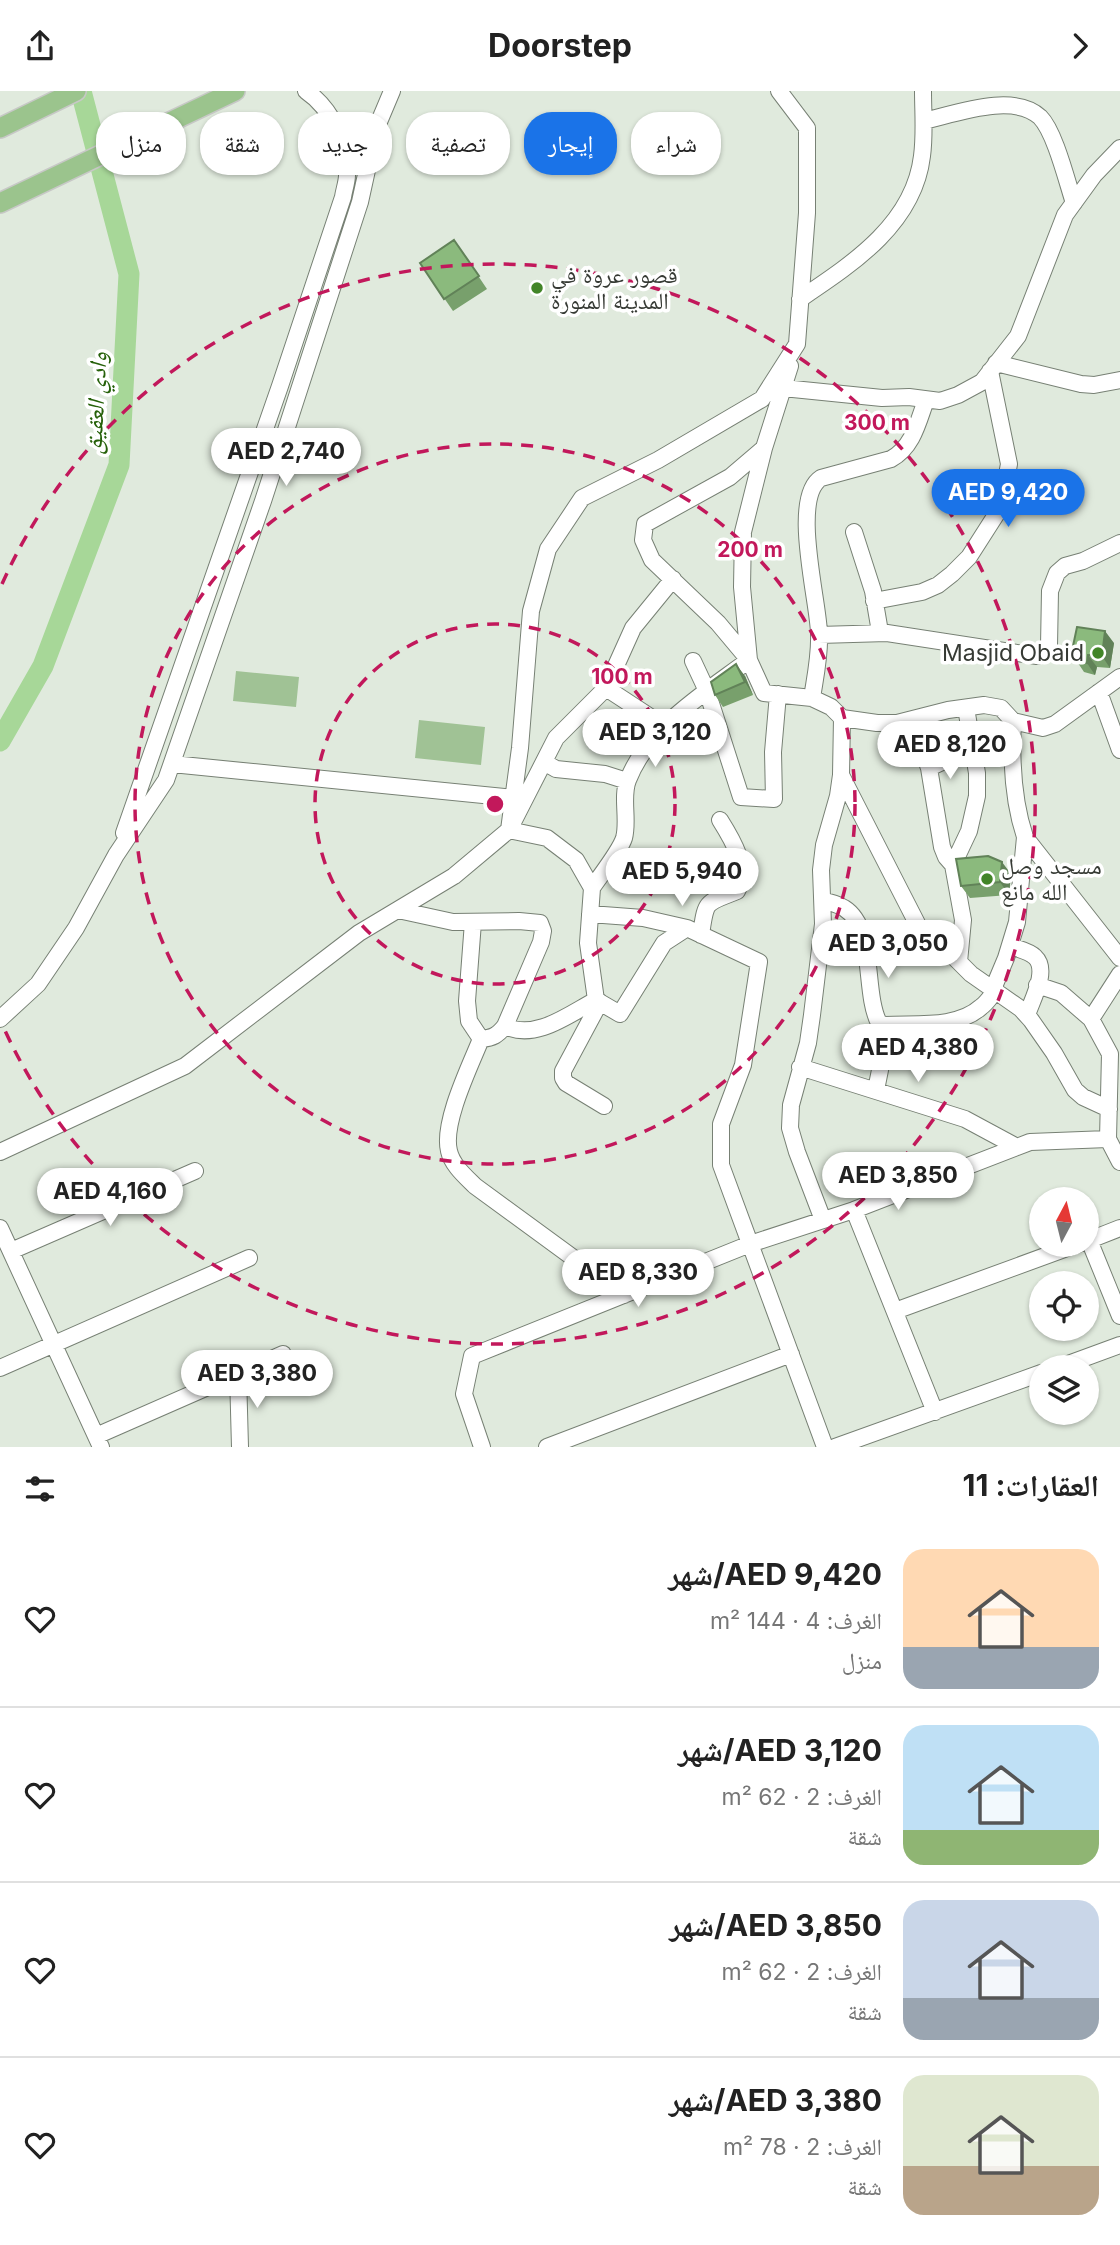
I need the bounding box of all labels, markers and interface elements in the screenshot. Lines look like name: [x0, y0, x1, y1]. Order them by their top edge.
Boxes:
text: Doorstep: [488, 26, 632, 65]
icon: share: [21, 27, 59, 65]
icon: forward: [1061, 27, 1099, 65]
chip: منزل: [96, 112, 186, 175]
chip: شقة: [200, 112, 284, 175]
chip: جديد: [298, 112, 392, 175]
chip: تصفية: [406, 112, 510, 175]
chip: إيجار: [524, 112, 617, 175]
chip: شراء: [631, 112, 721, 175]
place label: قصور عروة في المدينة المنورة: [551, 261, 678, 315]
marker: قصور عروة في المدينة المنورة: [529, 280, 545, 296]
water label: وادي العقيق: [78, 351, 118, 455]
text: 300 m: [844, 410, 910, 435]
pin: AED 2,740: [206, 429, 366, 488]
text: AED 2,740: [227, 437, 345, 465]
pin: AED 9,420: [928, 469, 1088, 529]
text: AED 9,420: [948, 478, 1068, 506]
text: 200 m: [717, 537, 783, 562]
place label: Masjid Obaid: [942, 639, 1084, 667]
marker: Masjid Obaid: [1090, 645, 1106, 661]
text: 100 m: [591, 664, 653, 689]
pin: AED 3,120: [575, 709, 735, 769]
text: AED 3,120: [598, 718, 712, 746]
pin: AED 8,120: [870, 721, 1030, 781]
text: AED 8,120: [893, 730, 1007, 758]
centre of rings: [483, 792, 507, 816]
pin: AED 5,940: [602, 849, 762, 908]
place label: مسجد وصل الله مانع: [1001, 852, 1102, 907]
text: AED 5,940: [622, 857, 742, 885]
marker: مسجد وصل الله مانع: [979, 871, 995, 887]
pin: AED 3,050: [808, 921, 968, 980]
text: AED 3,050: [828, 929, 948, 957]
pin: AED 4,380: [838, 1025, 998, 1084]
text: AED 4,380: [858, 1033, 978, 1061]
pin: AED 3,850: [818, 1153, 978, 1212]
text: AED 3,850: [838, 1161, 958, 1189]
pin: AED 4,160: [30, 1169, 190, 1228]
text: AED 4,160: [53, 1177, 167, 1205]
north arrow: [1029, 1187, 1099, 1257]
map controls: [1029, 1187, 1099, 1425]
pin: AED 8,330: [558, 1249, 718, 1309]
text: AED 8,330: [578, 1258, 698, 1286]
button: locate: [1029, 1271, 1099, 1341]
pin: AED 3,380: [177, 1351, 337, 1410]
button: layers: [1029, 1355, 1099, 1425]
text: AED 3,380: [197, 1359, 317, 1387]
text: العقارات: 11: [963, 1467, 1099, 1503]
icon: filters: [21, 1470, 59, 1508]
text: AED 9,420/شهر: [668, 1556, 882, 1592]
icon: home: [959, 1577, 1043, 1661]
icon: heart: [21, 1600, 59, 1638]
text: الغرف: 4 · 144 m²: [710, 1607, 882, 1635]
text: منزل: [842, 1647, 882, 1675]
text: AED 3,120/شهر: [678, 1732, 882, 1768]
icon: home: [959, 1753, 1043, 1837]
icon: heart: [21, 1776, 59, 1814]
text: الغرف: 2 · 62 m²: [722, 1783, 882, 1811]
text: شقة: [848, 1823, 882, 1851]
text: AED 3,850/شهر: [669, 1907, 882, 1943]
icon: home: [959, 1928, 1043, 2012]
icon: heart: [21, 1951, 59, 1989]
text: الغرف: 2 · 62 m²: [722, 1958, 882, 1986]
text: شقة: [848, 1998, 882, 2026]
text: AED 3,380/شهر: [669, 2082, 882, 2118]
icon: home: [959, 2103, 1043, 2187]
icon: heart: [21, 2126, 59, 2164]
text: الغرف: 2 · 78 m²: [723, 2133, 882, 2161]
text: شقة: [848, 2173, 882, 2201]

